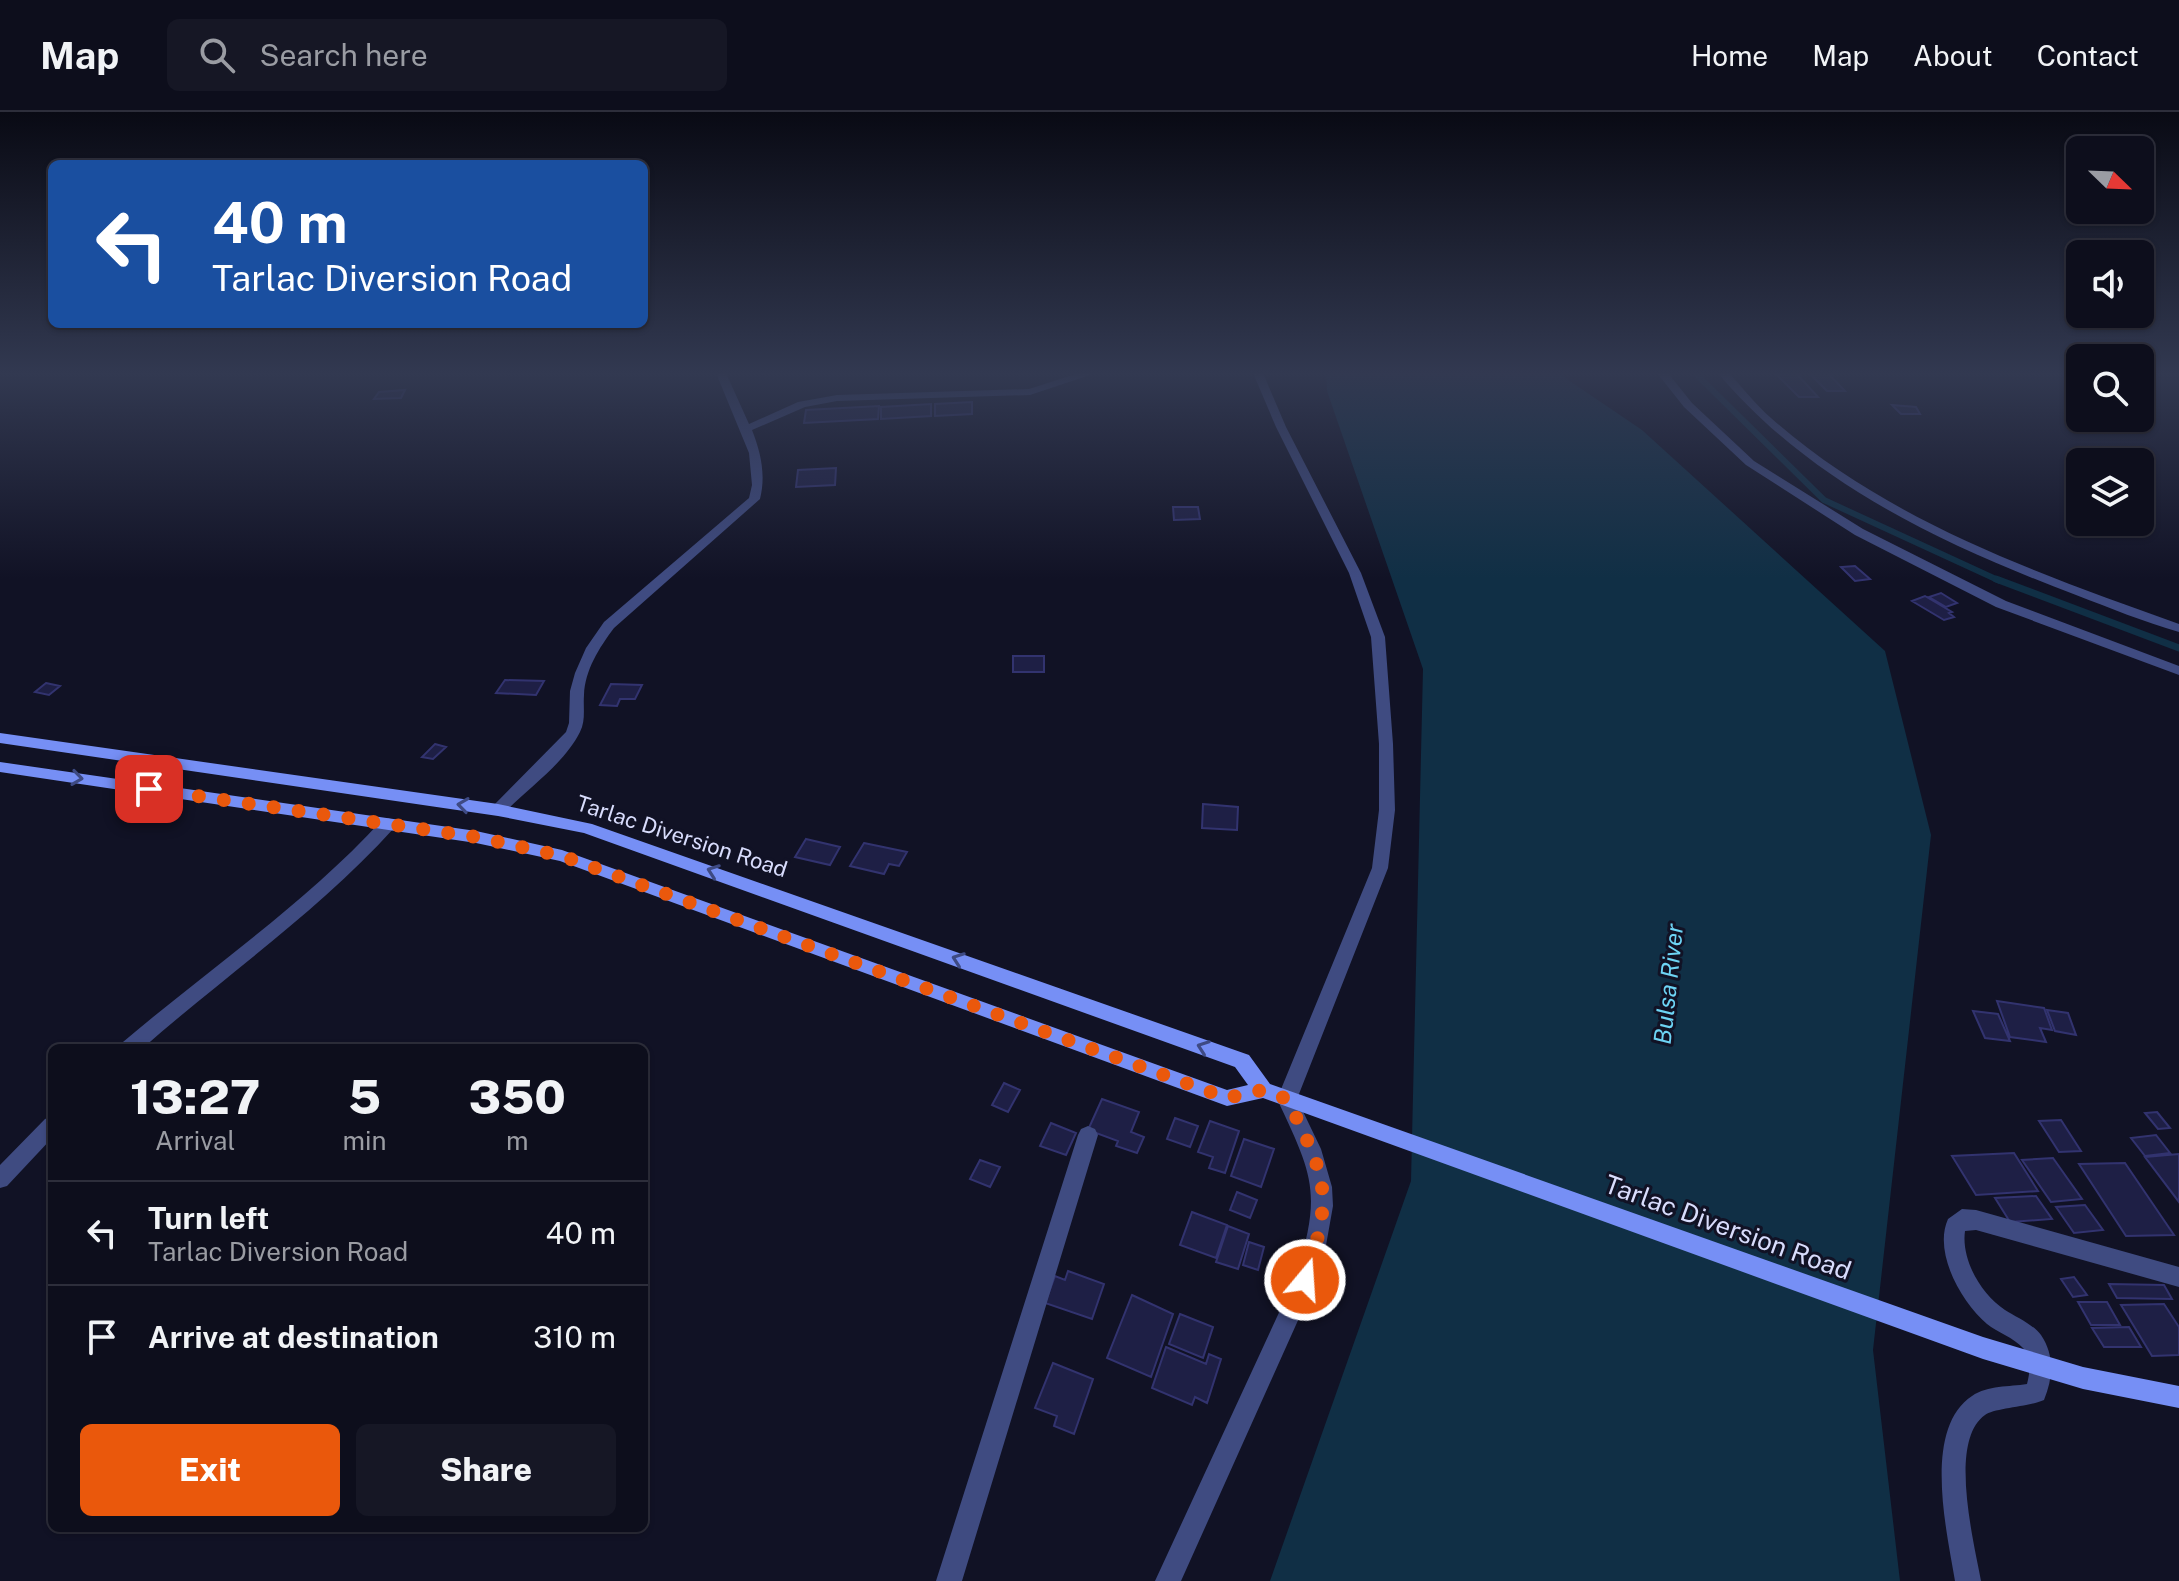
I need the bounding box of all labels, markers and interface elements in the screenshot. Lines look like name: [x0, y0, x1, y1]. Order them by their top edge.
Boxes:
search box: [167, 19, 727, 91]
text: Map: [40, 33, 119, 78]
icon: search: [195, 33, 239, 77]
text: Search here: [259, 37, 428, 73]
text: Home: [1691, 39, 1768, 72]
text: Map: [1812, 39, 1869, 72]
text: About: [1913, 39, 1993, 72]
text: Contact: [2037, 39, 2139, 72]
north arrow: [2066, 136, 2154, 224]
map controls: [2066, 136, 2154, 536]
text: 40 m: [212, 190, 348, 256]
icon: left: [80, 192, 184, 296]
button: sound: [2066, 240, 2154, 328]
text: Tarlac Diversion Road: [212, 257, 572, 299]
button: search: [2066, 344, 2154, 432]
button: layers: [2066, 448, 2154, 536]
pin: [115, 755, 183, 823]
icon: arrive: [127, 767, 171, 811]
one-way arrow: [70, 769, 84, 786]
street label: Tarlac Diversion Road: [573, 790, 791, 882]
one-way arrow: [456, 797, 470, 814]
one-way arrow: [707, 865, 721, 881]
water label: Bulsa River: [1648, 921, 1688, 1046]
one-way arrow: [952, 952, 966, 969]
one-way arrow: [1197, 1040, 1211, 1056]
text: 13:27: [130, 1068, 260, 1125]
text: 5: [348, 1068, 381, 1125]
text: 350: [469, 1068, 566, 1125]
text: Arrival: [155, 1125, 235, 1156]
text: min: [342, 1125, 387, 1156]
text: m: [506, 1125, 529, 1156]
street label: Tarlac Diversion Road: [1600, 1168, 1856, 1286]
text: Turn left: [148, 1200, 269, 1236]
icon: left: [80, 1211, 124, 1255]
text: 40 m: [546, 1215, 616, 1251]
text: Tarlac Diversion Road: [148, 1236, 408, 1267]
position arrow: [1263, 1238, 1347, 1322]
icon: arrive: [80, 1315, 124, 1359]
text: Arrive at destination: [148, 1319, 439, 1355]
text: 310 m: [533, 1319, 616, 1355]
button: Exit: [80, 1424, 340, 1516]
button: Share: [356, 1424, 616, 1516]

